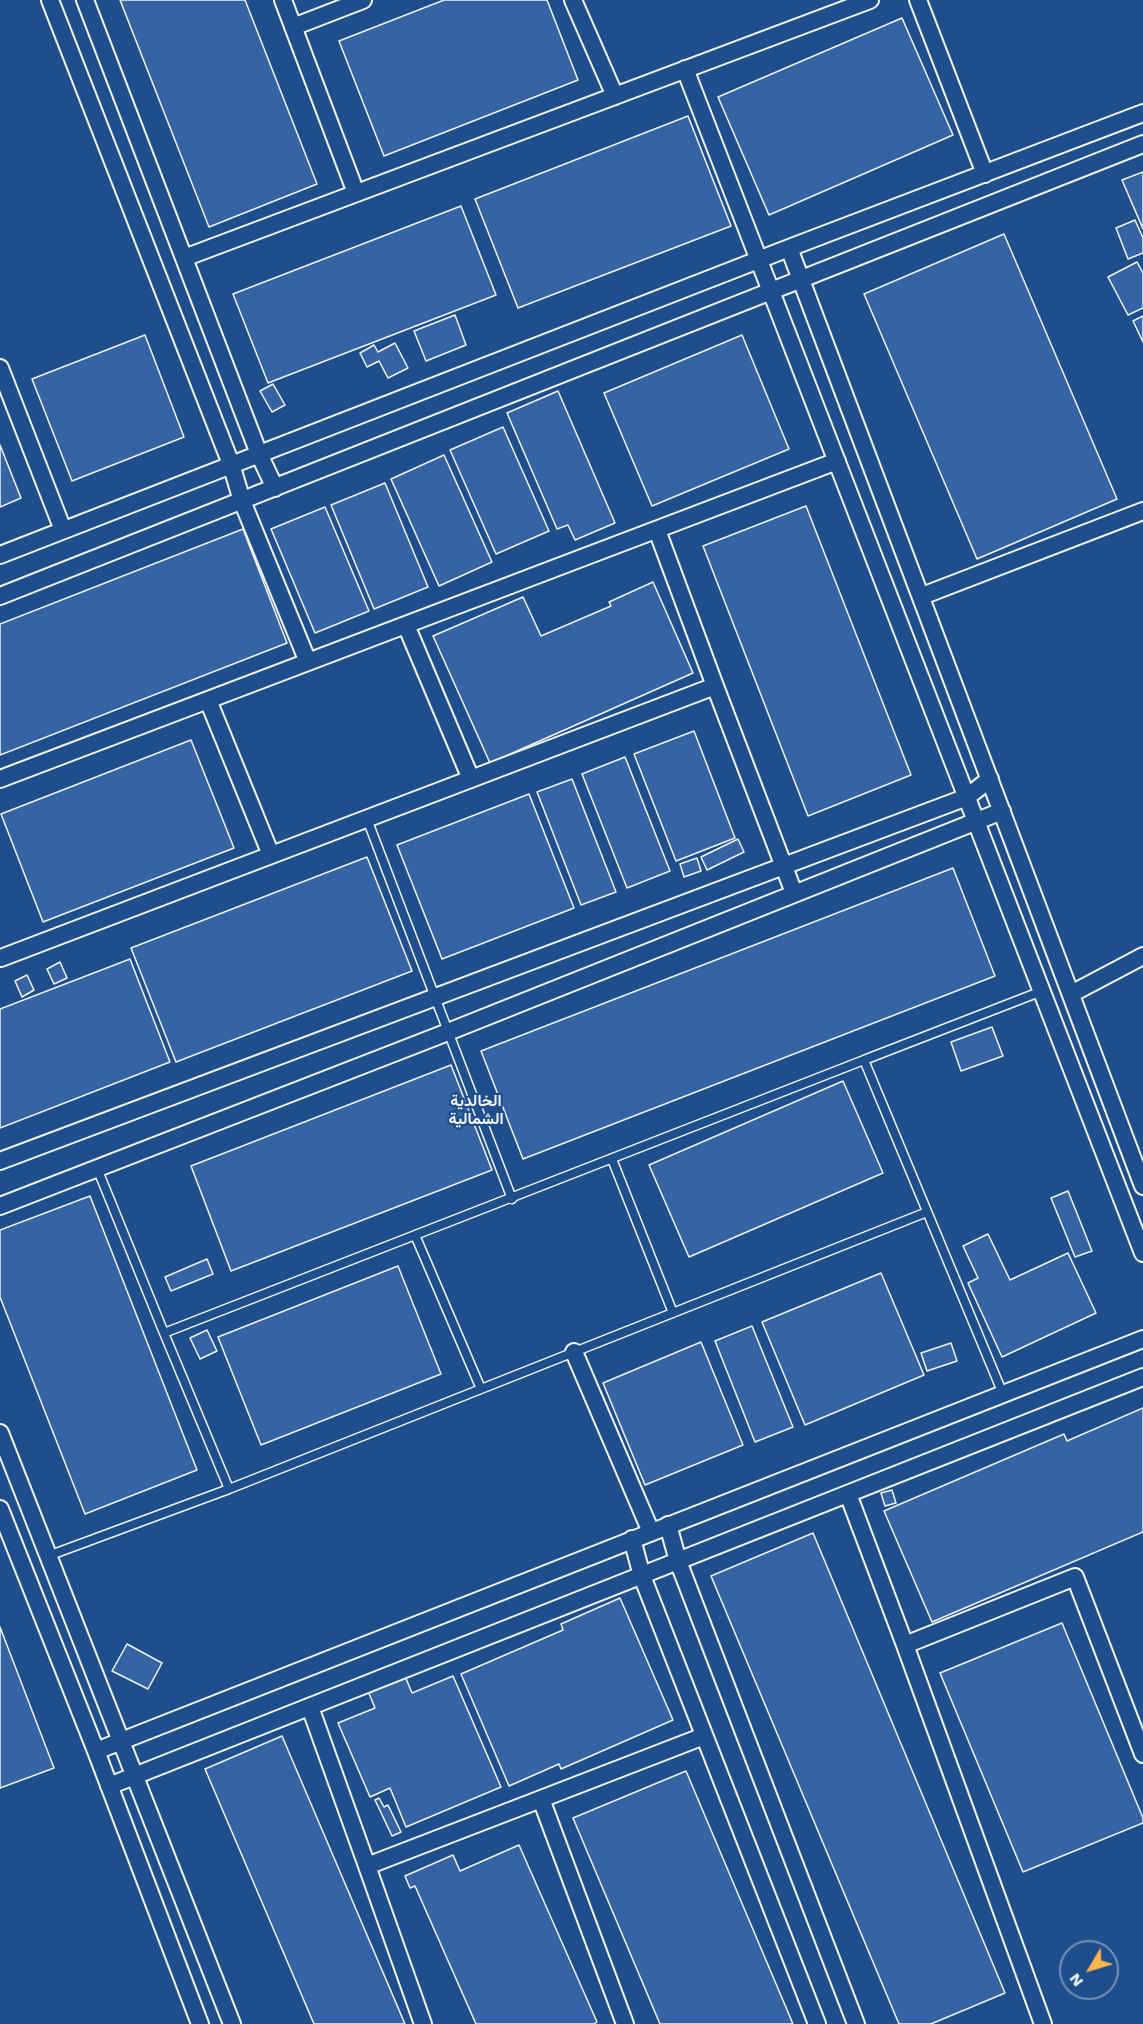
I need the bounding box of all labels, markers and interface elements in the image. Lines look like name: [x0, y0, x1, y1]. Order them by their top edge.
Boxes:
district label: الخالدية الشمالية: [448, 1091, 504, 1129]
north arrow: [1059, 1940, 1119, 2000]
text: N: [1065, 1970, 1087, 1991]

